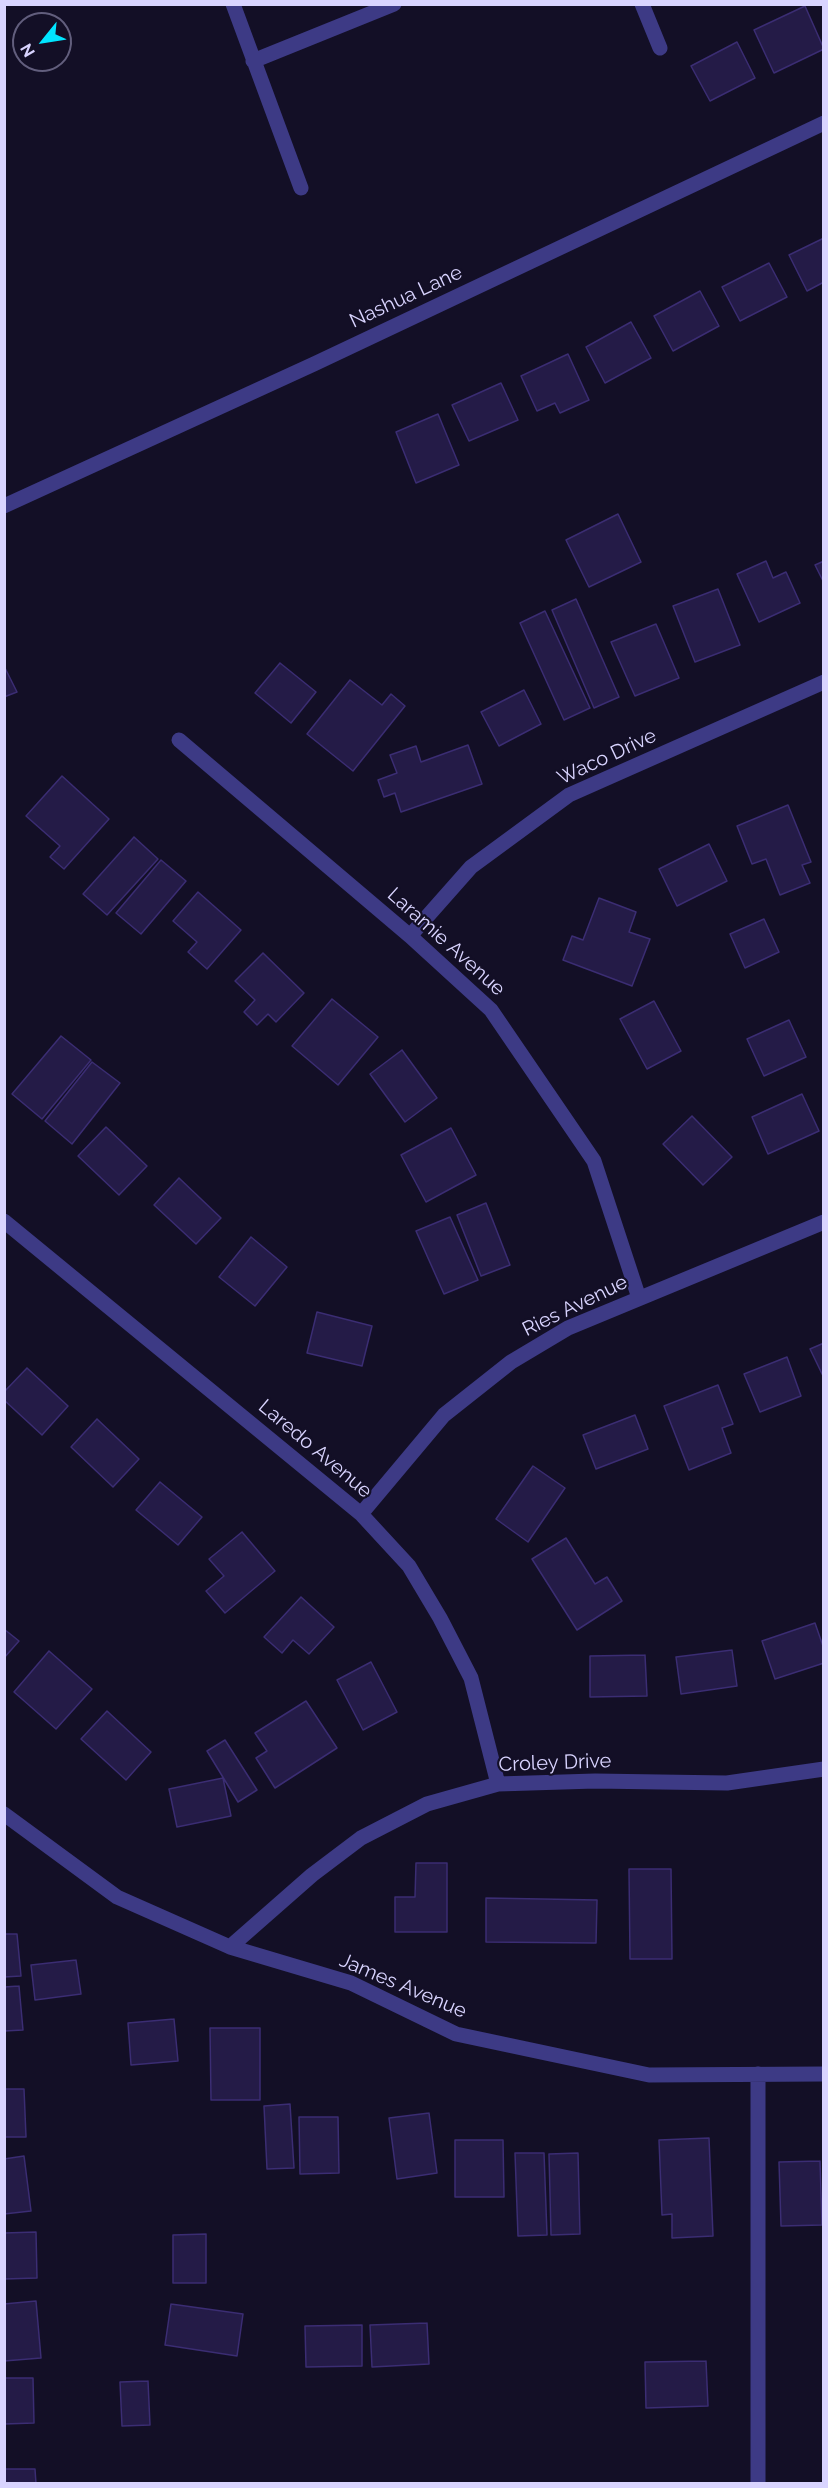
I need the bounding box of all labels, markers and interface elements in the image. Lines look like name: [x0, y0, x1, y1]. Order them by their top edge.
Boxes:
north arrow: [12, 12, 72, 72]
text: N: [16, 40, 39, 60]
street label: Nashua Lane: [346, 260, 466, 334]
street label: Waco Drive: [554, 724, 660, 790]
street label: Laramie Avenue: [382, 883, 510, 1001]
street label: Ries Avenue: [519, 1270, 631, 1342]
street label: Laredo Avenue: [253, 1395, 377, 1503]
street label: Croley Drive: [498, 1749, 612, 1777]
street label: James Avenue: [336, 1948, 470, 2024]

